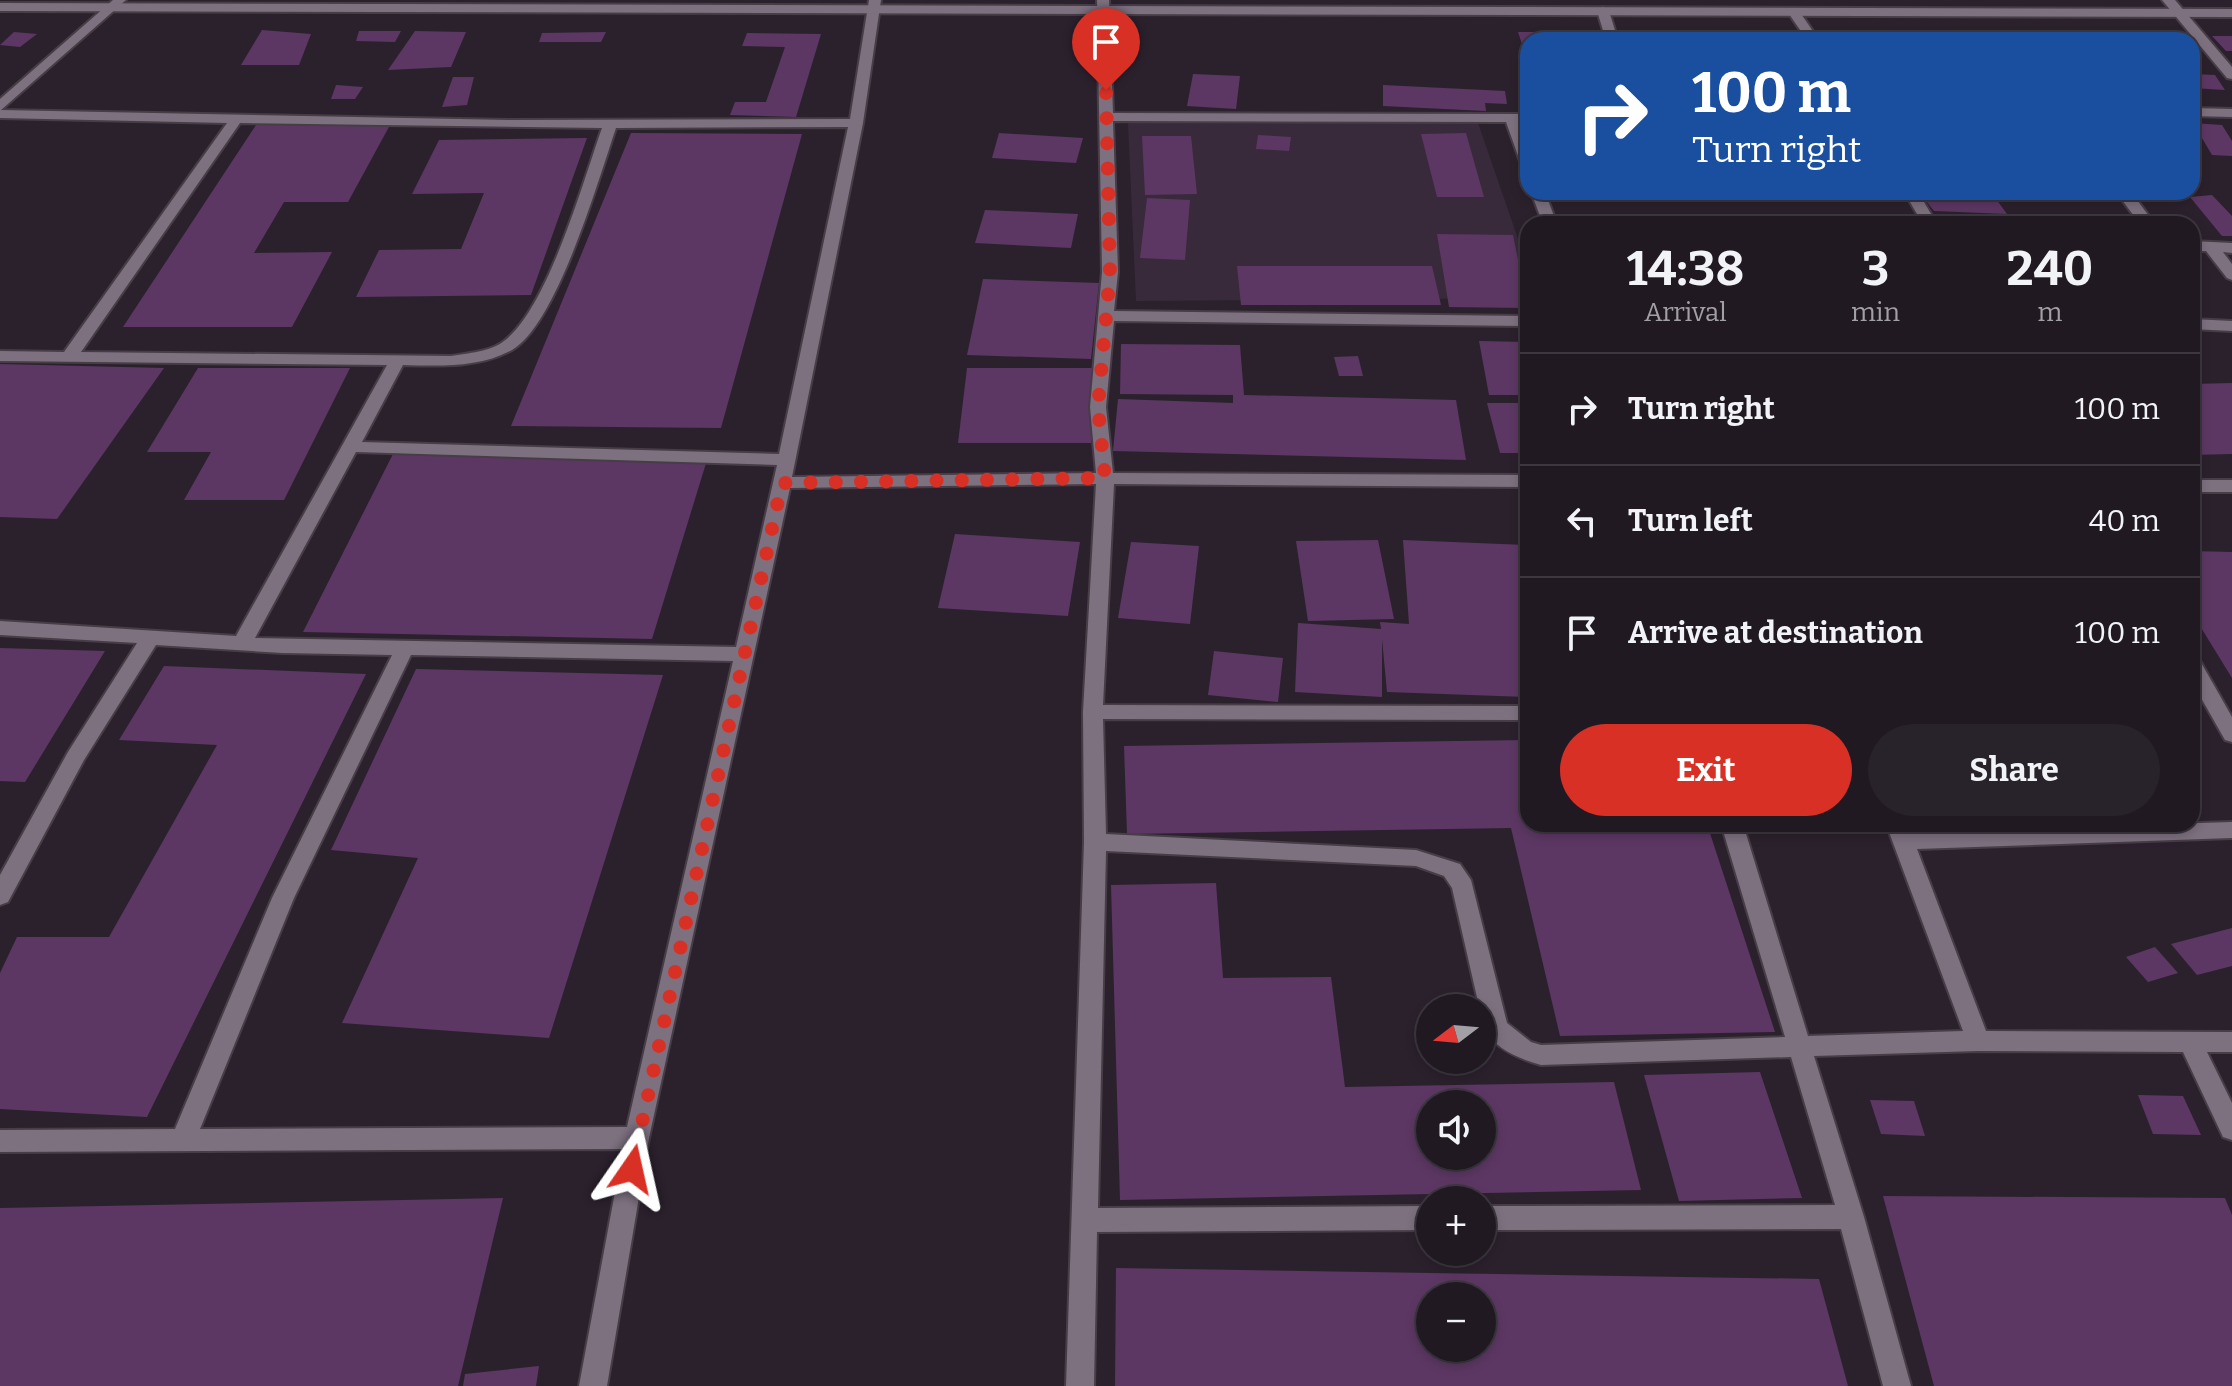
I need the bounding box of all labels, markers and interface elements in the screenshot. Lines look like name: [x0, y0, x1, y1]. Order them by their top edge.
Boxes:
pin: [1072, 8, 1140, 90]
icon: arrive: [1084, 20, 1128, 64]
text: 100 m: [1692, 60, 1851, 127]
icon: right: [1560, 64, 1664, 168]
text: Turn right: [1692, 128, 1861, 172]
text: 14:38: [1627, 240, 1744, 298]
text: 3: [1862, 240, 1889, 298]
text: 240: [2007, 240, 2093, 298]
text: Arrival: [1644, 297, 1727, 328]
text: min: [1851, 297, 1900, 328]
text: m: [2038, 297, 2062, 328]
icon: right: [1560, 387, 1604, 431]
text: Turn right: [1628, 391, 1775, 427]
text: 100 m: [2075, 391, 2160, 427]
icon: left: [1560, 499, 1604, 543]
text: Turn left: [1628, 503, 1753, 539]
text: 40 m: [2089, 503, 2160, 539]
icon: arrive: [1560, 611, 1604, 655]
text: Arrive at destination: [1628, 615, 1923, 651]
text: 100 m: [2075, 615, 2160, 651]
button: Exit: [1560, 724, 1852, 816]
button: Share: [1868, 724, 2160, 816]
north arrow: [1416, 994, 1496, 1074]
map controls: [1416, 994, 1496, 1362]
button: sound: [1416, 1090, 1496, 1170]
position arrow: [590, 1127, 674, 1211]
button: +: [1416, 1186, 1496, 1266]
button: −: [1416, 1282, 1496, 1362]

